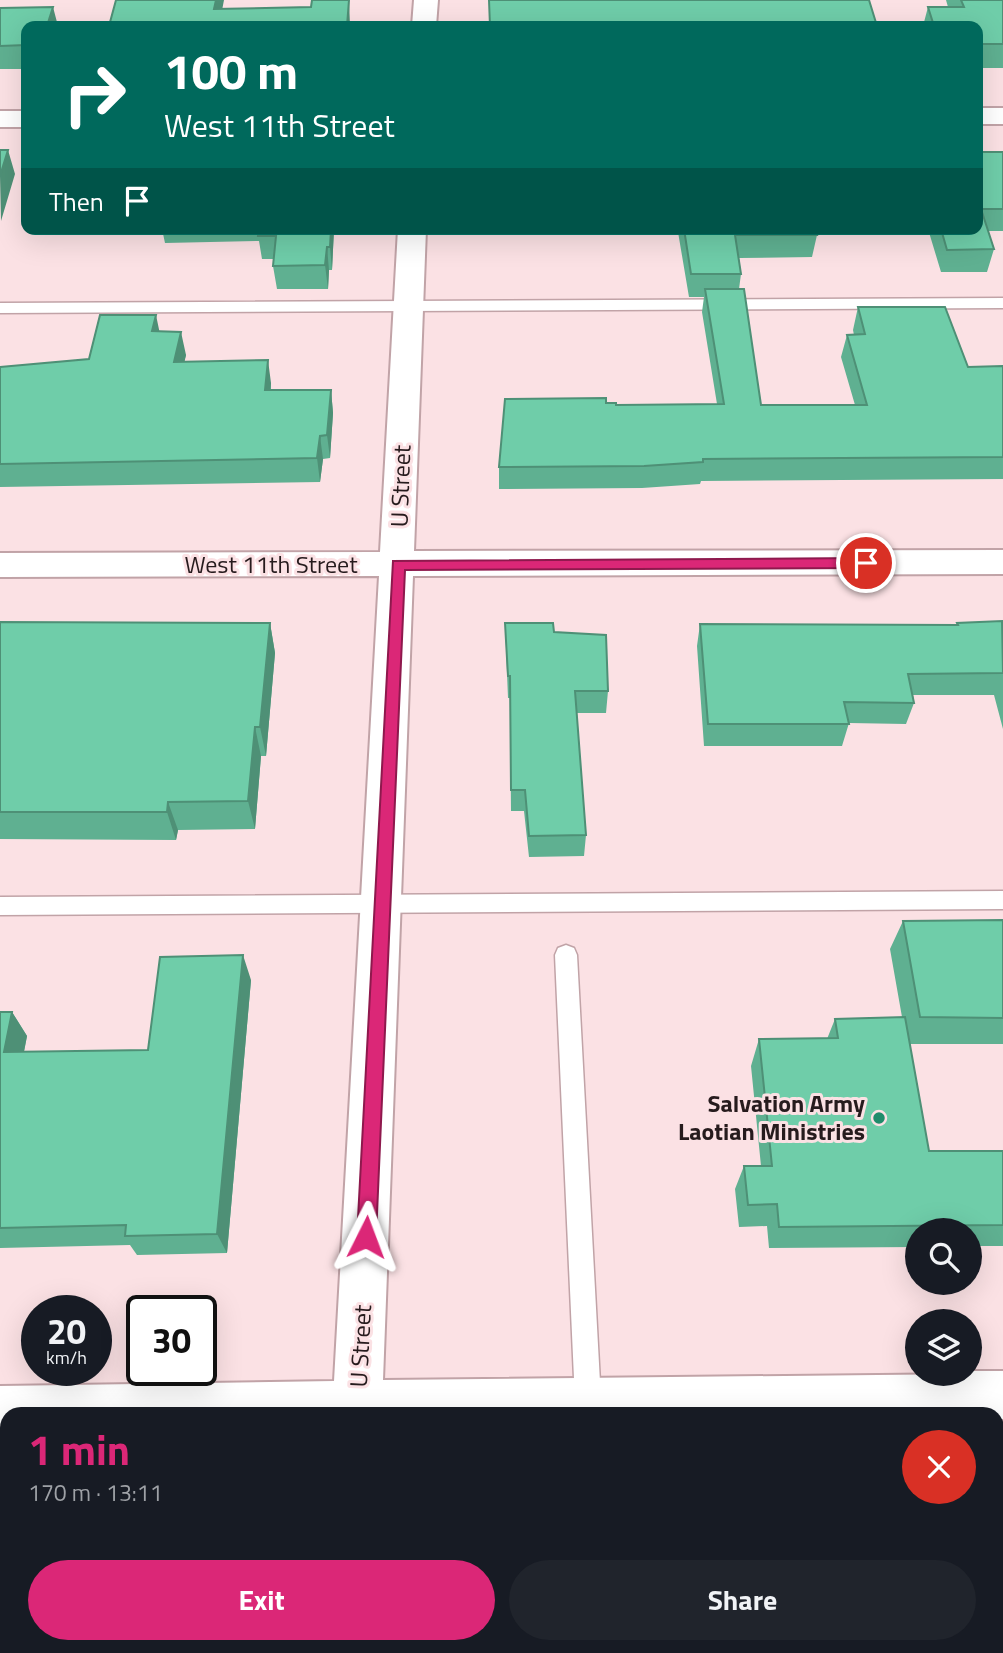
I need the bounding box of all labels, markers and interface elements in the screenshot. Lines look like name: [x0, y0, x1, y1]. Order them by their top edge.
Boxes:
text: 100 m: [164, 33, 298, 108]
icon: right: [49, 49, 140, 140]
text: West 11th Street: [164, 101, 395, 149]
text: Then: [49, 182, 104, 221]
icon: arrive: [118, 182, 156, 220]
street label: U Street: [381, 443, 419, 528]
pin: [836, 533, 896, 593]
icon: arrive: [847, 544, 885, 582]
street label: West 11th Street: [184, 546, 358, 582]
place label: Salvation Army Laotian Ministries: [678, 1085, 865, 1149]
marker: Salvation Army Laotian Ministries: [871, 1110, 887, 1126]
position arrow: [329, 1200, 403, 1274]
map controls: [905, 1218, 982, 1386]
button: search: [905, 1218, 982, 1295]
speed limit sign: 30: [126, 1295, 217, 1386]
street label: U Street: [340, 1303, 380, 1388]
text: 20: [47, 1304, 86, 1358]
button: layers: [905, 1309, 982, 1386]
text: km/h: [46, 1344, 87, 1371]
text: 1 min: [28, 1417, 130, 1481]
button: close: [902, 1430, 976, 1504]
text: 170 m · 13:11: [28, 1475, 163, 1510]
button: Exit: [28, 1560, 495, 1640]
button: Share: [509, 1560, 976, 1640]

